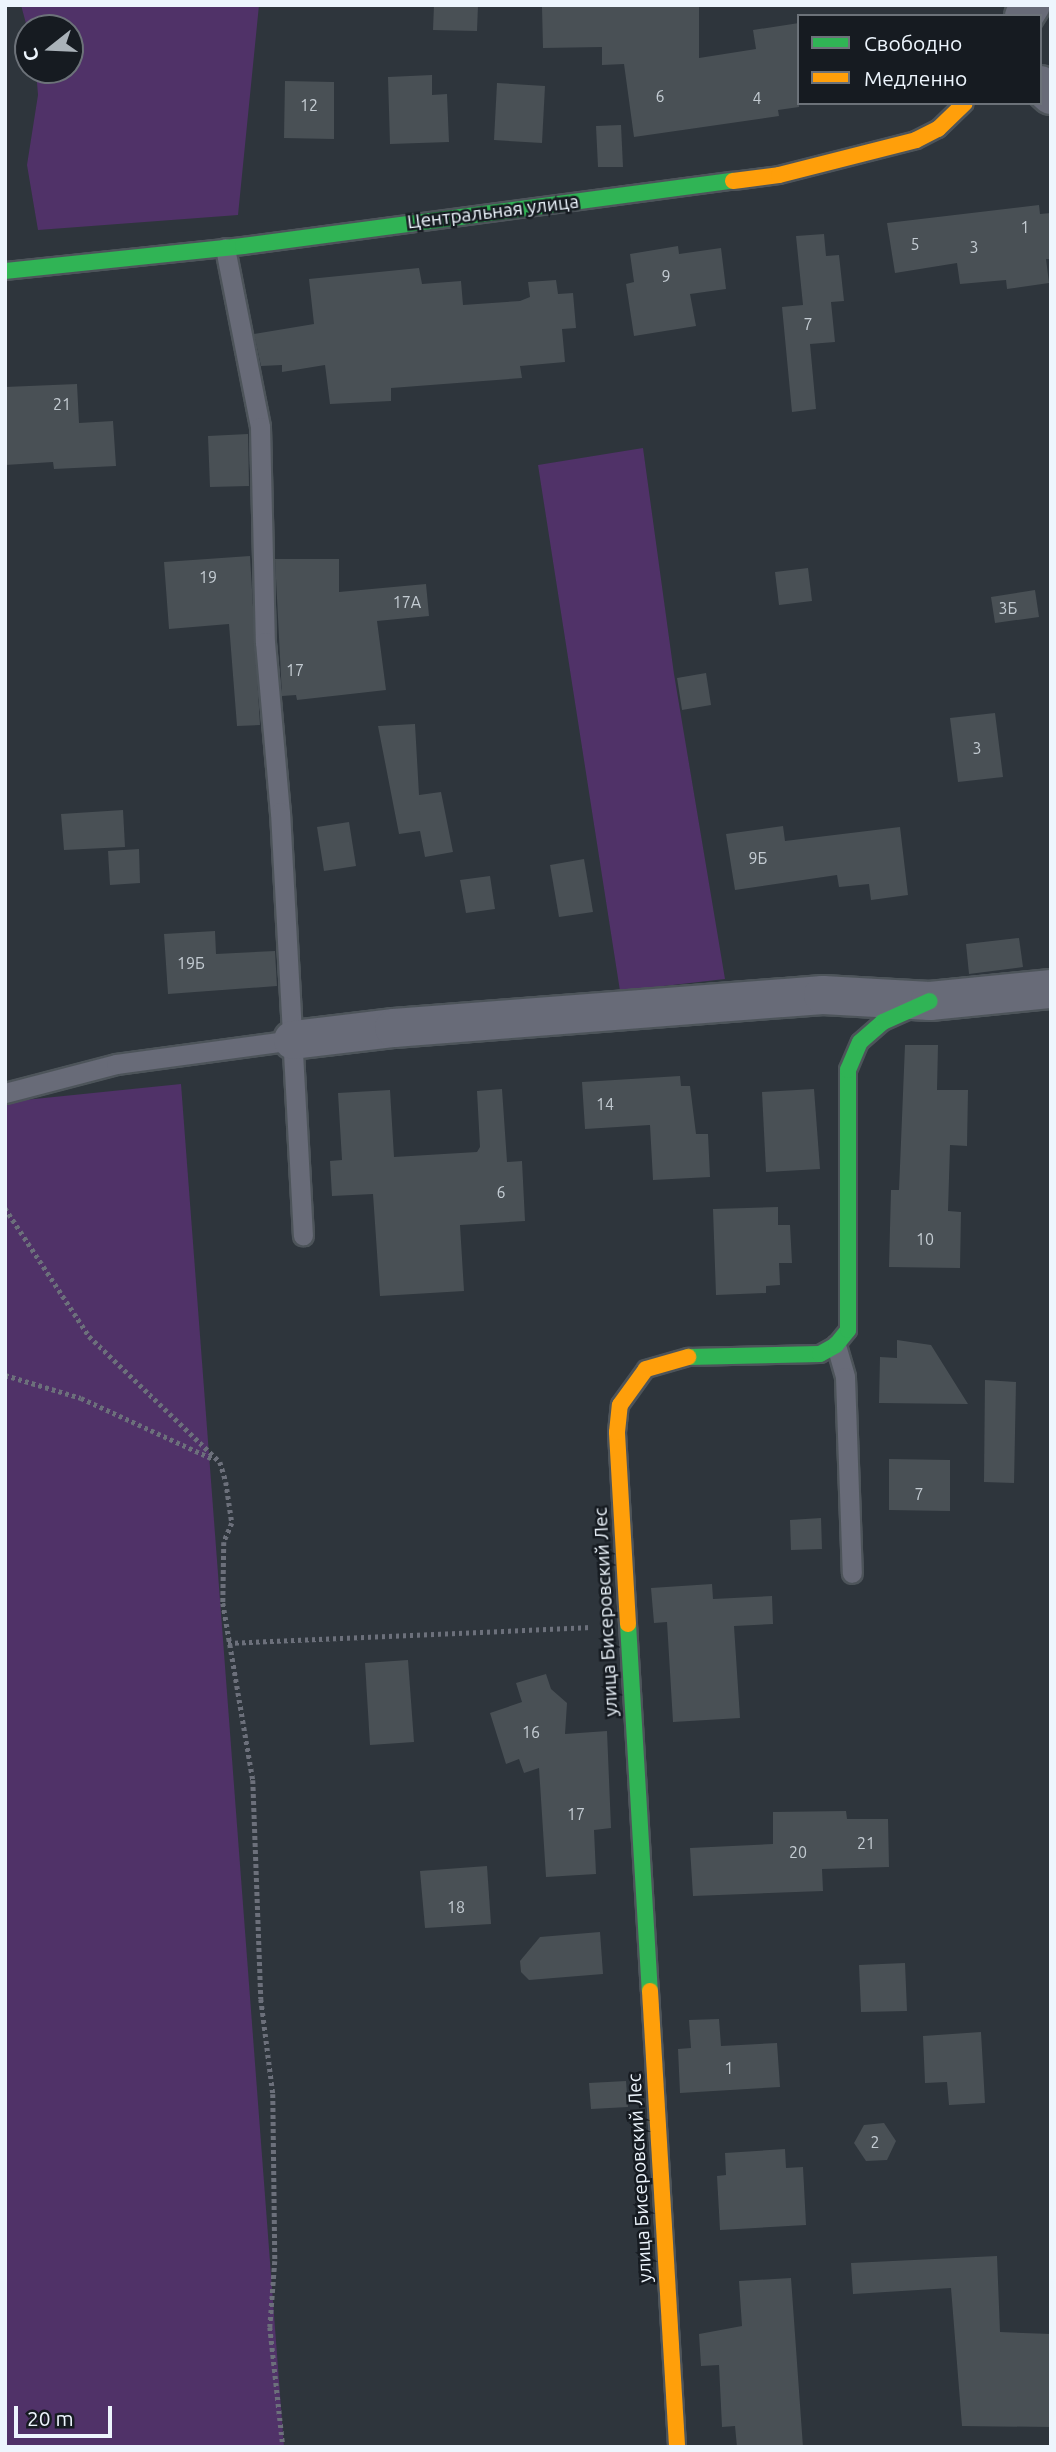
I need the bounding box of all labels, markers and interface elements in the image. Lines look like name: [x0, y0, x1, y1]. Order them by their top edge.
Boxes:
north arrow: [14, 14, 84, 84]
legend: [797, 14, 1042, 105]
text: Свободно: [864, 31, 962, 55]
text: С: [19, 46, 43, 64]
text: Медленно: [864, 66, 967, 90]
house number: 6: [655, 86, 665, 106]
house number: 4: [752, 88, 762, 108]
house number: 12: [300, 95, 318, 115]
street label: Центральная улица: [406, 190, 580, 234]
house number: 1: [1020, 217, 1030, 237]
house number: 5: [910, 234, 920, 254]
house number: 3: [969, 237, 979, 257]
house number: 9: [661, 266, 671, 286]
house number: 7: [803, 314, 813, 334]
house number: 21: [53, 394, 71, 414]
house number: 19: [199, 567, 217, 587]
house number: 17А: [393, 592, 421, 612]
house number: 3Б: [999, 598, 1017, 618]
house number: 17: [286, 660, 304, 680]
house number: 3: [972, 738, 982, 758]
house number: 9Б: [749, 848, 767, 868]
house number: 19Б: [177, 953, 205, 973]
house number: 14: [596, 1094, 614, 1114]
house number: 6: [496, 1182, 506, 1202]
house number: 10: [916, 1229, 934, 1249]
house number: 7: [914, 1484, 924, 1504]
street label: улица Бисеровский Лес: [589, 1507, 623, 1717]
house number: 16: [522, 1722, 540, 1742]
house number: 17: [567, 1804, 585, 1824]
house number: 21: [857, 1833, 875, 1853]
house number: 20: [789, 1842, 807, 1862]
house number: 18: [447, 1897, 465, 1917]
house number: 1: [724, 2058, 734, 2078]
street label: улица Бисеровский Лес: [623, 2073, 657, 2283]
house number: 2: [870, 2132, 880, 2152]
scale bar: [18, 2392, 116, 2436]
text: 20 m: [27, 2406, 74, 2430]

